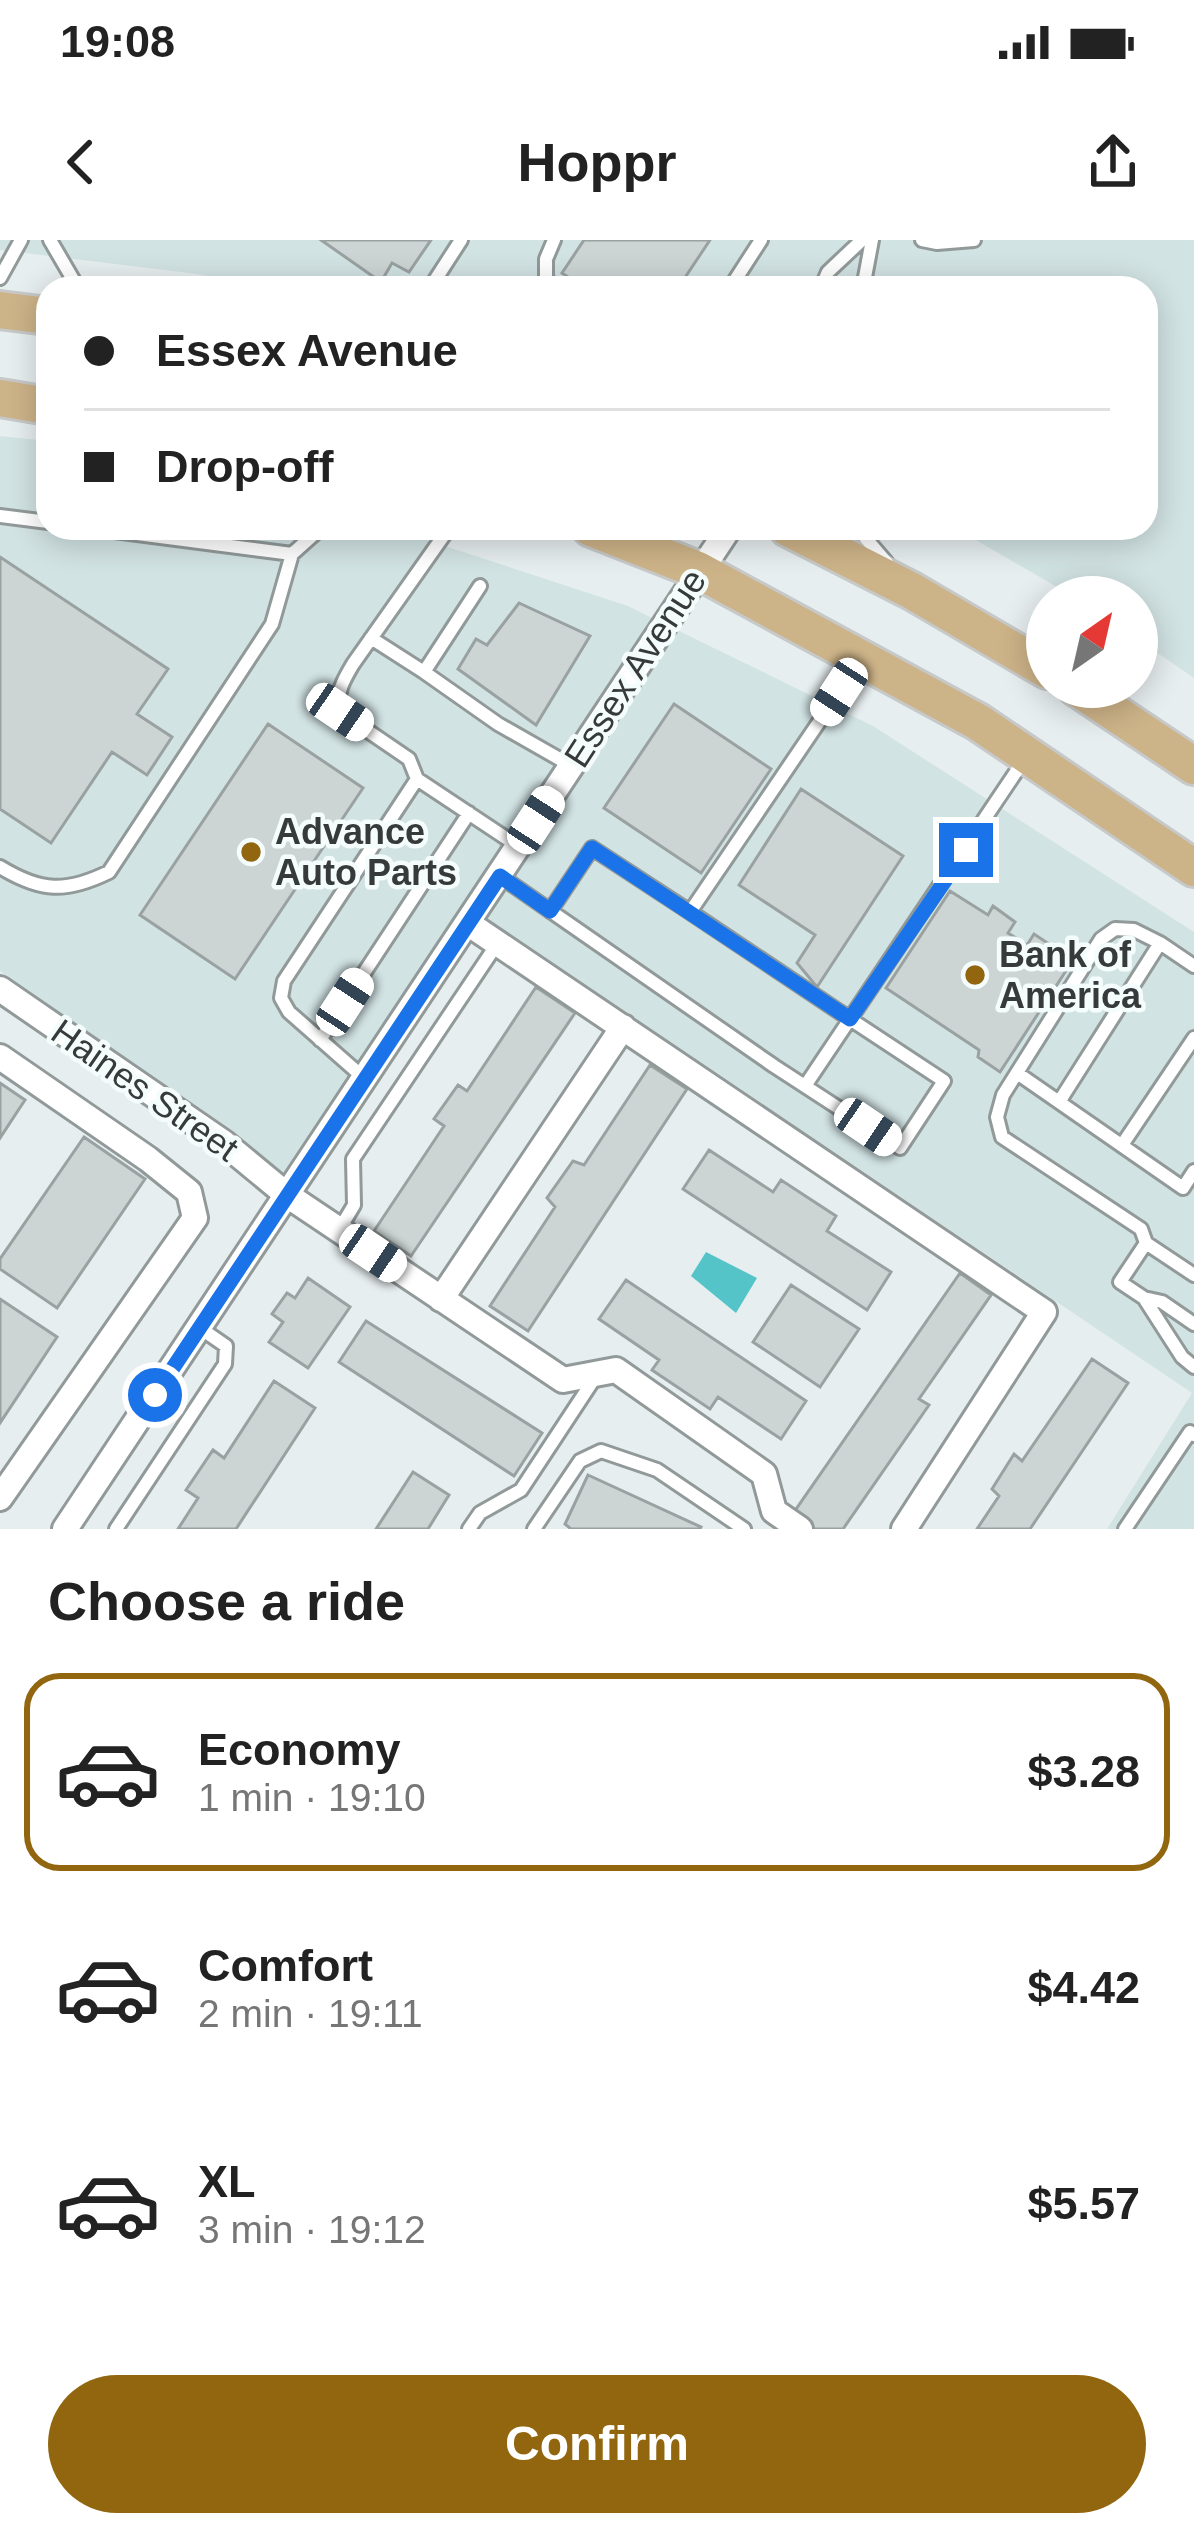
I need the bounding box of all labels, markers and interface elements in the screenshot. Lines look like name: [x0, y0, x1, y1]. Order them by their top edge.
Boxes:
text: 19:08: [60, 16, 175, 67]
icon: back: [48, 129, 114, 195]
icon: share: [1080, 129, 1146, 195]
text: Hoppr: [518, 132, 676, 192]
text: Essex Avenue: [156, 325, 458, 376]
text: Drop-off: [156, 441, 333, 492]
street label: Essex Avenue: [556, 561, 714, 775]
north arrow: [1026, 576, 1158, 708]
map controls: [1026, 576, 1158, 708]
car: [804, 652, 874, 732]
car: [300, 677, 380, 747]
car: [501, 780, 571, 860]
place label: Advance Auto Parts: [275, 811, 457, 893]
route end: [939, 823, 993, 877]
marker: Advance Auto Parts: [238, 839, 264, 865]
place label: Bank of America: [999, 934, 1142, 1016]
car: [310, 962, 380, 1042]
marker: Bank of America: [962, 962, 988, 988]
street label: Haines Street: [44, 1011, 246, 1169]
car: [828, 1092, 908, 1162]
car: [333, 1218, 413, 1288]
route start: [128, 1368, 182, 1422]
text: Choose a ride: [48, 1571, 405, 1631]
icon: car: [54, 1718, 162, 1826]
text: Economy: [198, 1724, 401, 1775]
text: $3.28: [1027, 1746, 1140, 1797]
text: 1 min · 19:10: [198, 1776, 426, 1819]
icon: car: [54, 1934, 162, 2042]
text: Comfort: [198, 1940, 373, 1991]
text: $4.42: [1027, 1962, 1140, 2013]
text: 2 min · 19:11: [198, 1992, 423, 2035]
icon: car: [54, 2150, 162, 2258]
text: XL: [198, 2156, 256, 2207]
text: $5.57: [1027, 2178, 1140, 2229]
text: 3 min · 19:12: [198, 2208, 426, 2251]
button: Confirm: [48, 2375, 1146, 2513]

